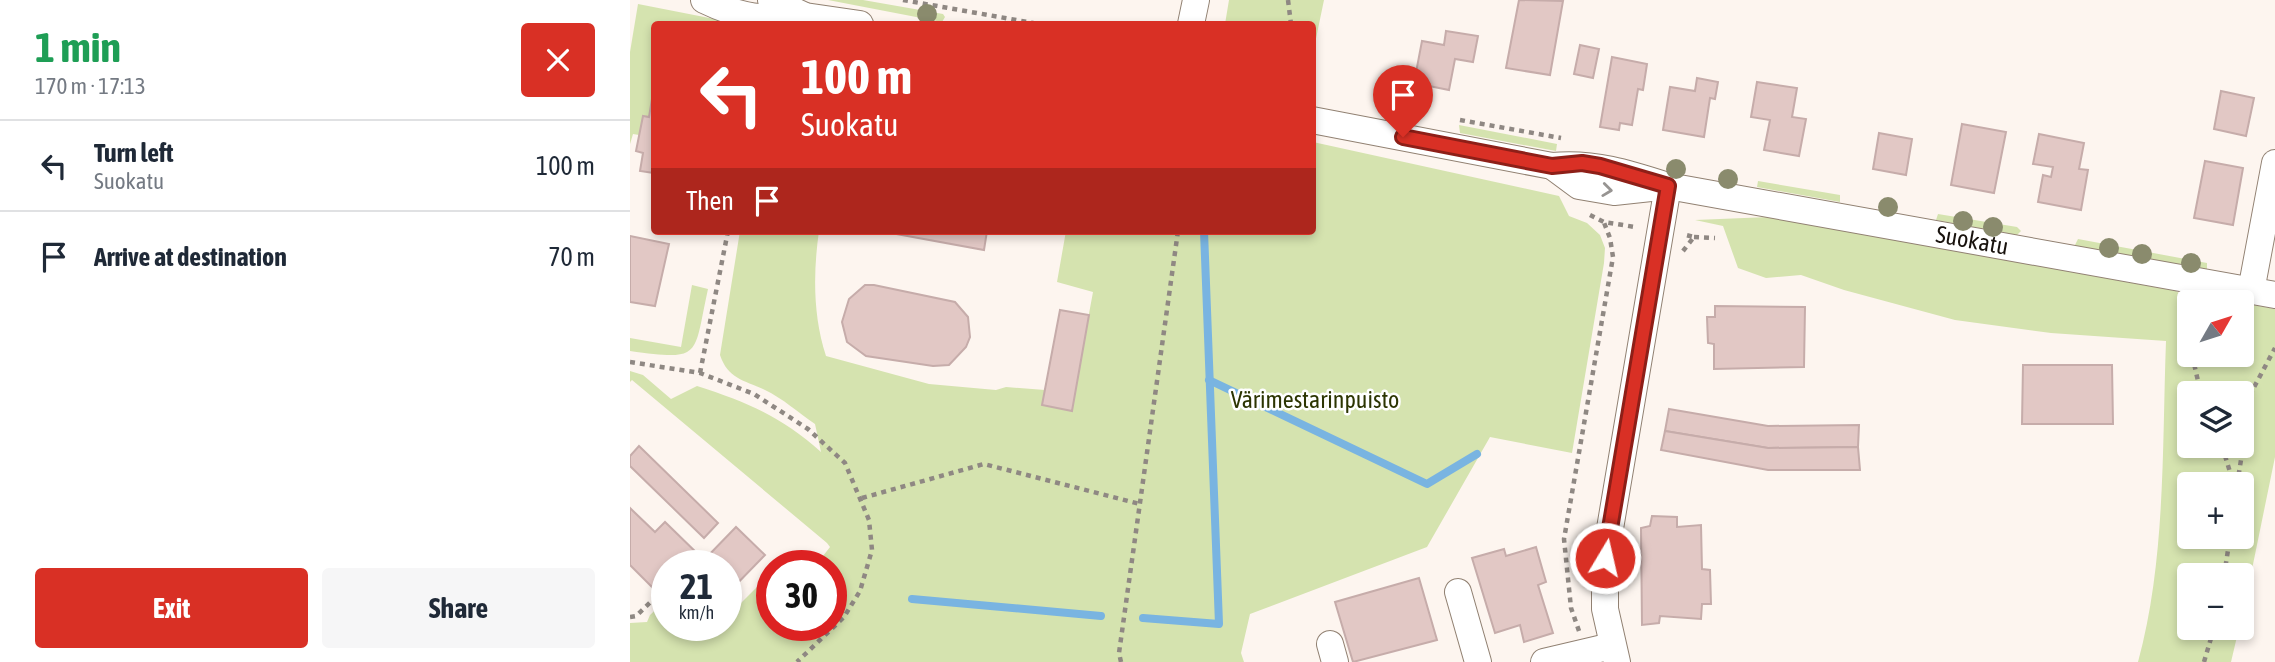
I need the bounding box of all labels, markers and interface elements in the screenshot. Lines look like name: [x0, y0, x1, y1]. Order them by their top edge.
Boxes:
text: 1 min: [35, 23, 121, 71]
button: close: [521, 23, 595, 97]
text: 100 m: [801, 48, 912, 104]
icon: left: [686, 49, 777, 140]
pin: [1373, 65, 1433, 137]
text: 170 m · 17:13: [35, 73, 146, 99]
icon: arrive: [1384, 76, 1422, 114]
text: Suokatu: [801, 106, 899, 143]
text: Turn left: [94, 138, 174, 168]
icon: left: [35, 147, 73, 185]
text: 100 m: [536, 151, 595, 181]
text: Suokatu: [94, 168, 164, 194]
icon: arrive: [748, 182, 786, 220]
one-way arrow: [1601, 183, 1613, 198]
text: Then: [686, 186, 734, 216]
street label: Suokatu: [1934, 220, 2011, 260]
icon: arrive: [35, 238, 73, 276]
text: Arrive at destination: [94, 242, 287, 272]
text: 70 m: [548, 242, 595, 272]
north arrow: [2177, 290, 2254, 368]
map controls: [2177, 290, 2254, 640]
button: layers: [2177, 381, 2254, 458]
park label: Värimestarinpuisto: [1231, 386, 1399, 413]
button: +: [2177, 472, 2254, 549]
position arrow: [1568, 521, 1642, 595]
speed limit sign: 30: [756, 550, 847, 641]
button: −: [2177, 563, 2254, 640]
text: 21: [680, 566, 713, 606]
button: Exit: [35, 568, 308, 648]
button: Share: [322, 568, 595, 648]
text: km/h: [679, 602, 714, 623]

